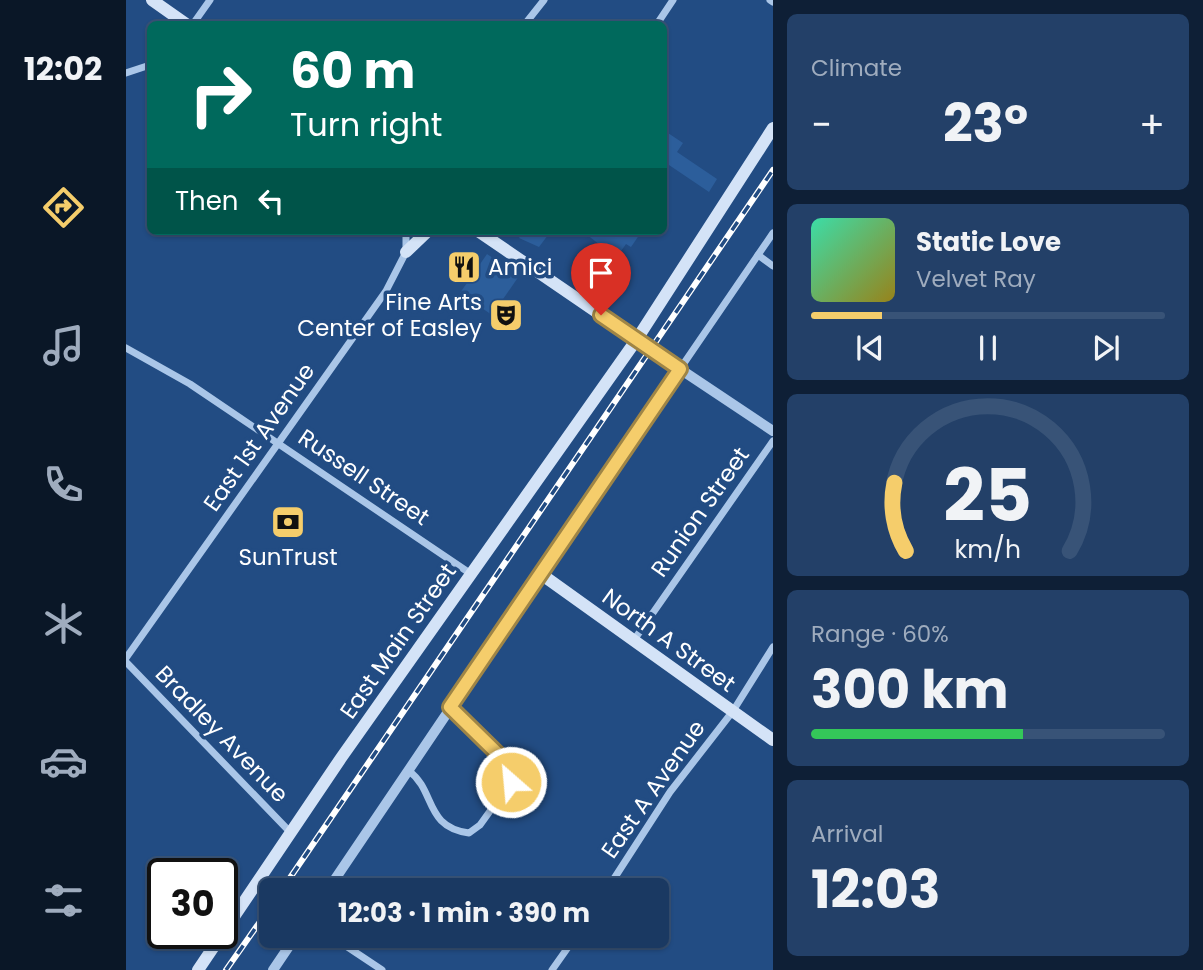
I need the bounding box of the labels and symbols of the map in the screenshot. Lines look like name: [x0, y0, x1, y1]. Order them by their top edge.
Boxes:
pin: [571, 243, 631, 315]
restaurant icon: Amici: [445, 248, 483, 286]
place label: Amici: [488, 251, 552, 283]
place label: Fine Arts Center of Easley: [297, 286, 482, 344]
theatre icon: Fine Arts Center of Easley: [487, 296, 525, 334]
street label: East 1st Avenue: [196, 357, 322, 517]
street label: Russell Street: [292, 421, 436, 533]
street label: Runion Street: [643, 441, 757, 583]
bank icon: SunTrust: [269, 503, 307, 541]
place label: SunTrust: [238, 541, 338, 573]
street label: East Main Street: [332, 557, 464, 725]
street label: North A Street: [596, 581, 742, 699]
street label: Bradley Avenue: [148, 658, 296, 810]
street label: East A Avenue: [593, 714, 713, 864]
position arrow: [474, 745, 548, 819]
speed limit sign: 30: [147, 858, 238, 949]

